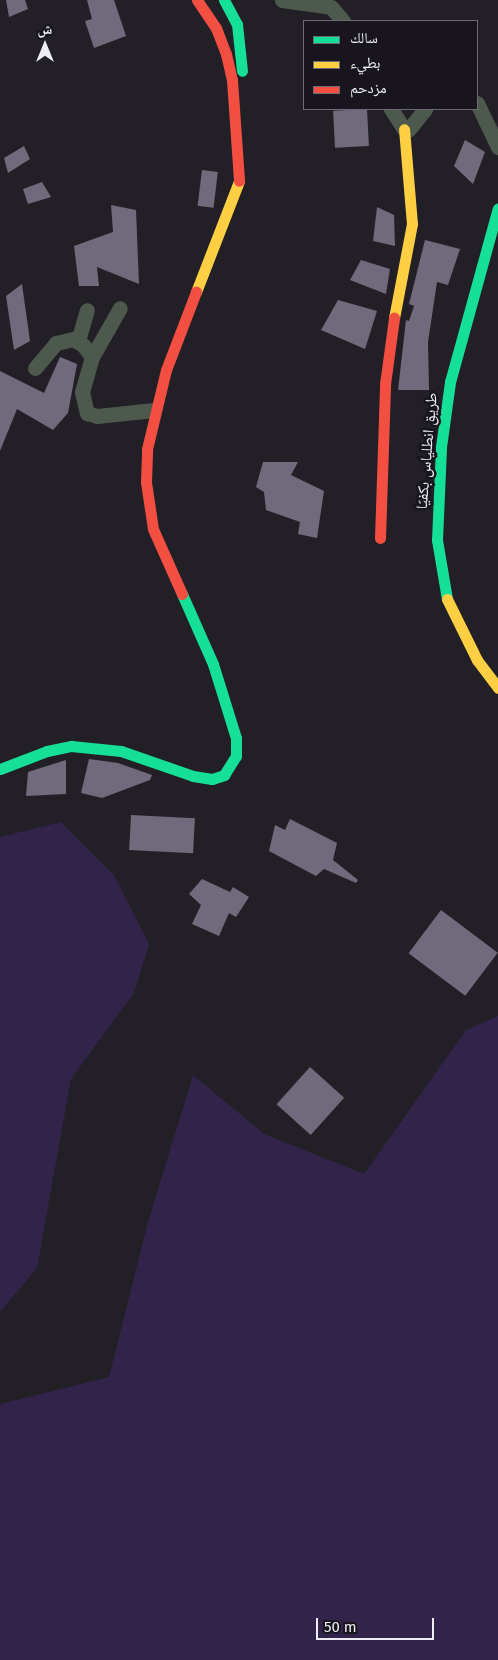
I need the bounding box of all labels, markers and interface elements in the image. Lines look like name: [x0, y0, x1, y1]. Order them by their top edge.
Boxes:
north arrow: [20, 20, 70, 70]
legend: [303, 20, 478, 110]
text: ش: [38, 21, 52, 38]
text: سالك: [350, 29, 378, 47]
text: بطيء: [350, 54, 380, 72]
text: مزدحم: [350, 79, 387, 97]
street label: طريق انطلياس بكفيّا: [412, 392, 442, 510]
scale bar: [318, 1608, 436, 1640]
text: 50 m: [324, 1618, 357, 1636]

